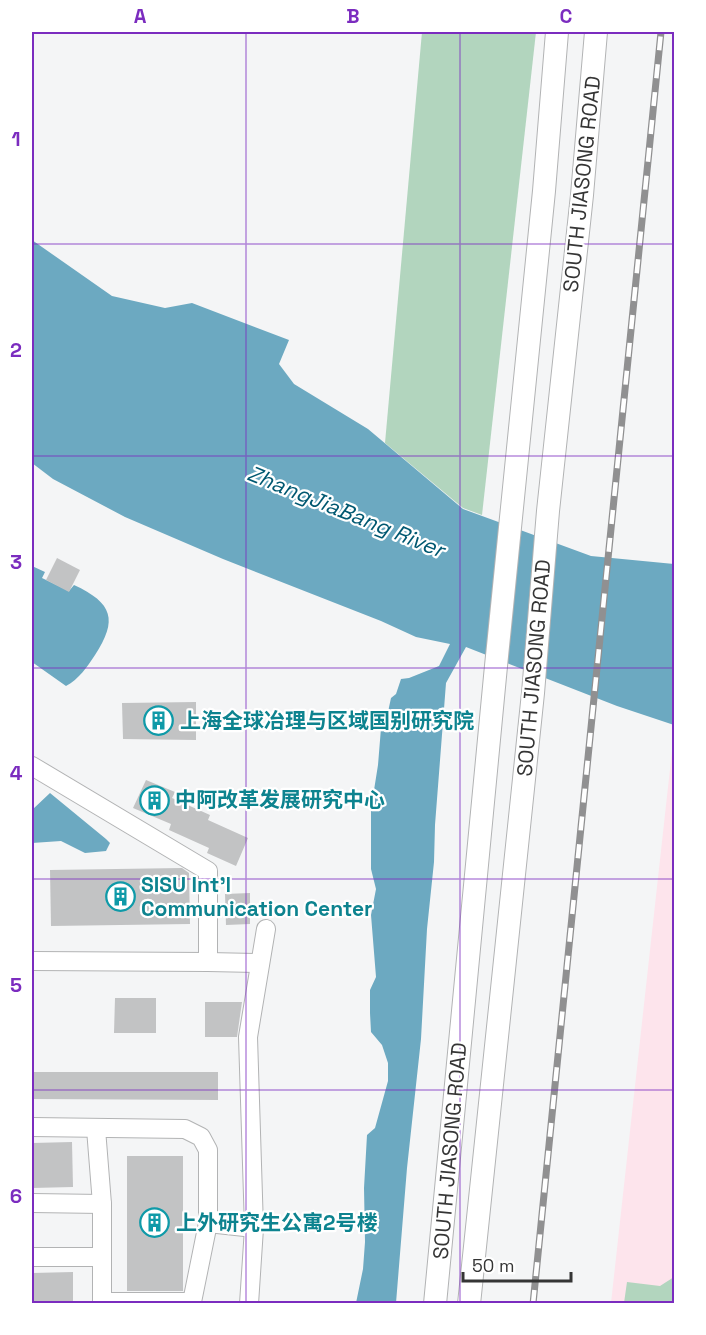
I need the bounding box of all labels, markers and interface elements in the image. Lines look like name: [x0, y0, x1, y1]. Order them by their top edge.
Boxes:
text: A: [134, 3, 147, 29]
text: B: [346, 3, 360, 29]
text: C: [560, 3, 573, 29]
street label: SOUTH JIASONG ROAD: [557, 74, 606, 294]
text: 1: [11, 126, 21, 152]
text: 2: [10, 337, 22, 363]
water label: ZhangJiaBang River: [243, 459, 451, 564]
text: 3: [10, 549, 22, 575]
street label: SOUTH JIASONG ROAD: [511, 558, 556, 778]
building icon: 上海全球冶理与区域国别研究院: [143, 705, 175, 737]
place label: 上海全球冶理与区域国别研究院: [180, 707, 474, 734]
text: 4: [10, 760, 23, 786]
building icon: 中阿改革发展研究中心: [138, 784, 170, 816]
place label: 中阿改革发展研究中心: [175, 786, 385, 813]
place label: SISU Int'l Communication Center: [141, 871, 372, 922]
building icon: SISU Int'l Communication Center: [104, 881, 136, 913]
text: 5: [10, 972, 22, 998]
street label: SOUTH JIASONG ROAD: [427, 1041, 472, 1261]
text: 6: [10, 1183, 22, 1209]
building icon: 上外研究生公寓2号楼: [139, 1207, 171, 1239]
place label: 上外研究生公寓2号楼: [176, 1209, 377, 1236]
scale bar: [463, 1245, 571, 1283]
text: 50 m: [472, 1254, 514, 1277]

